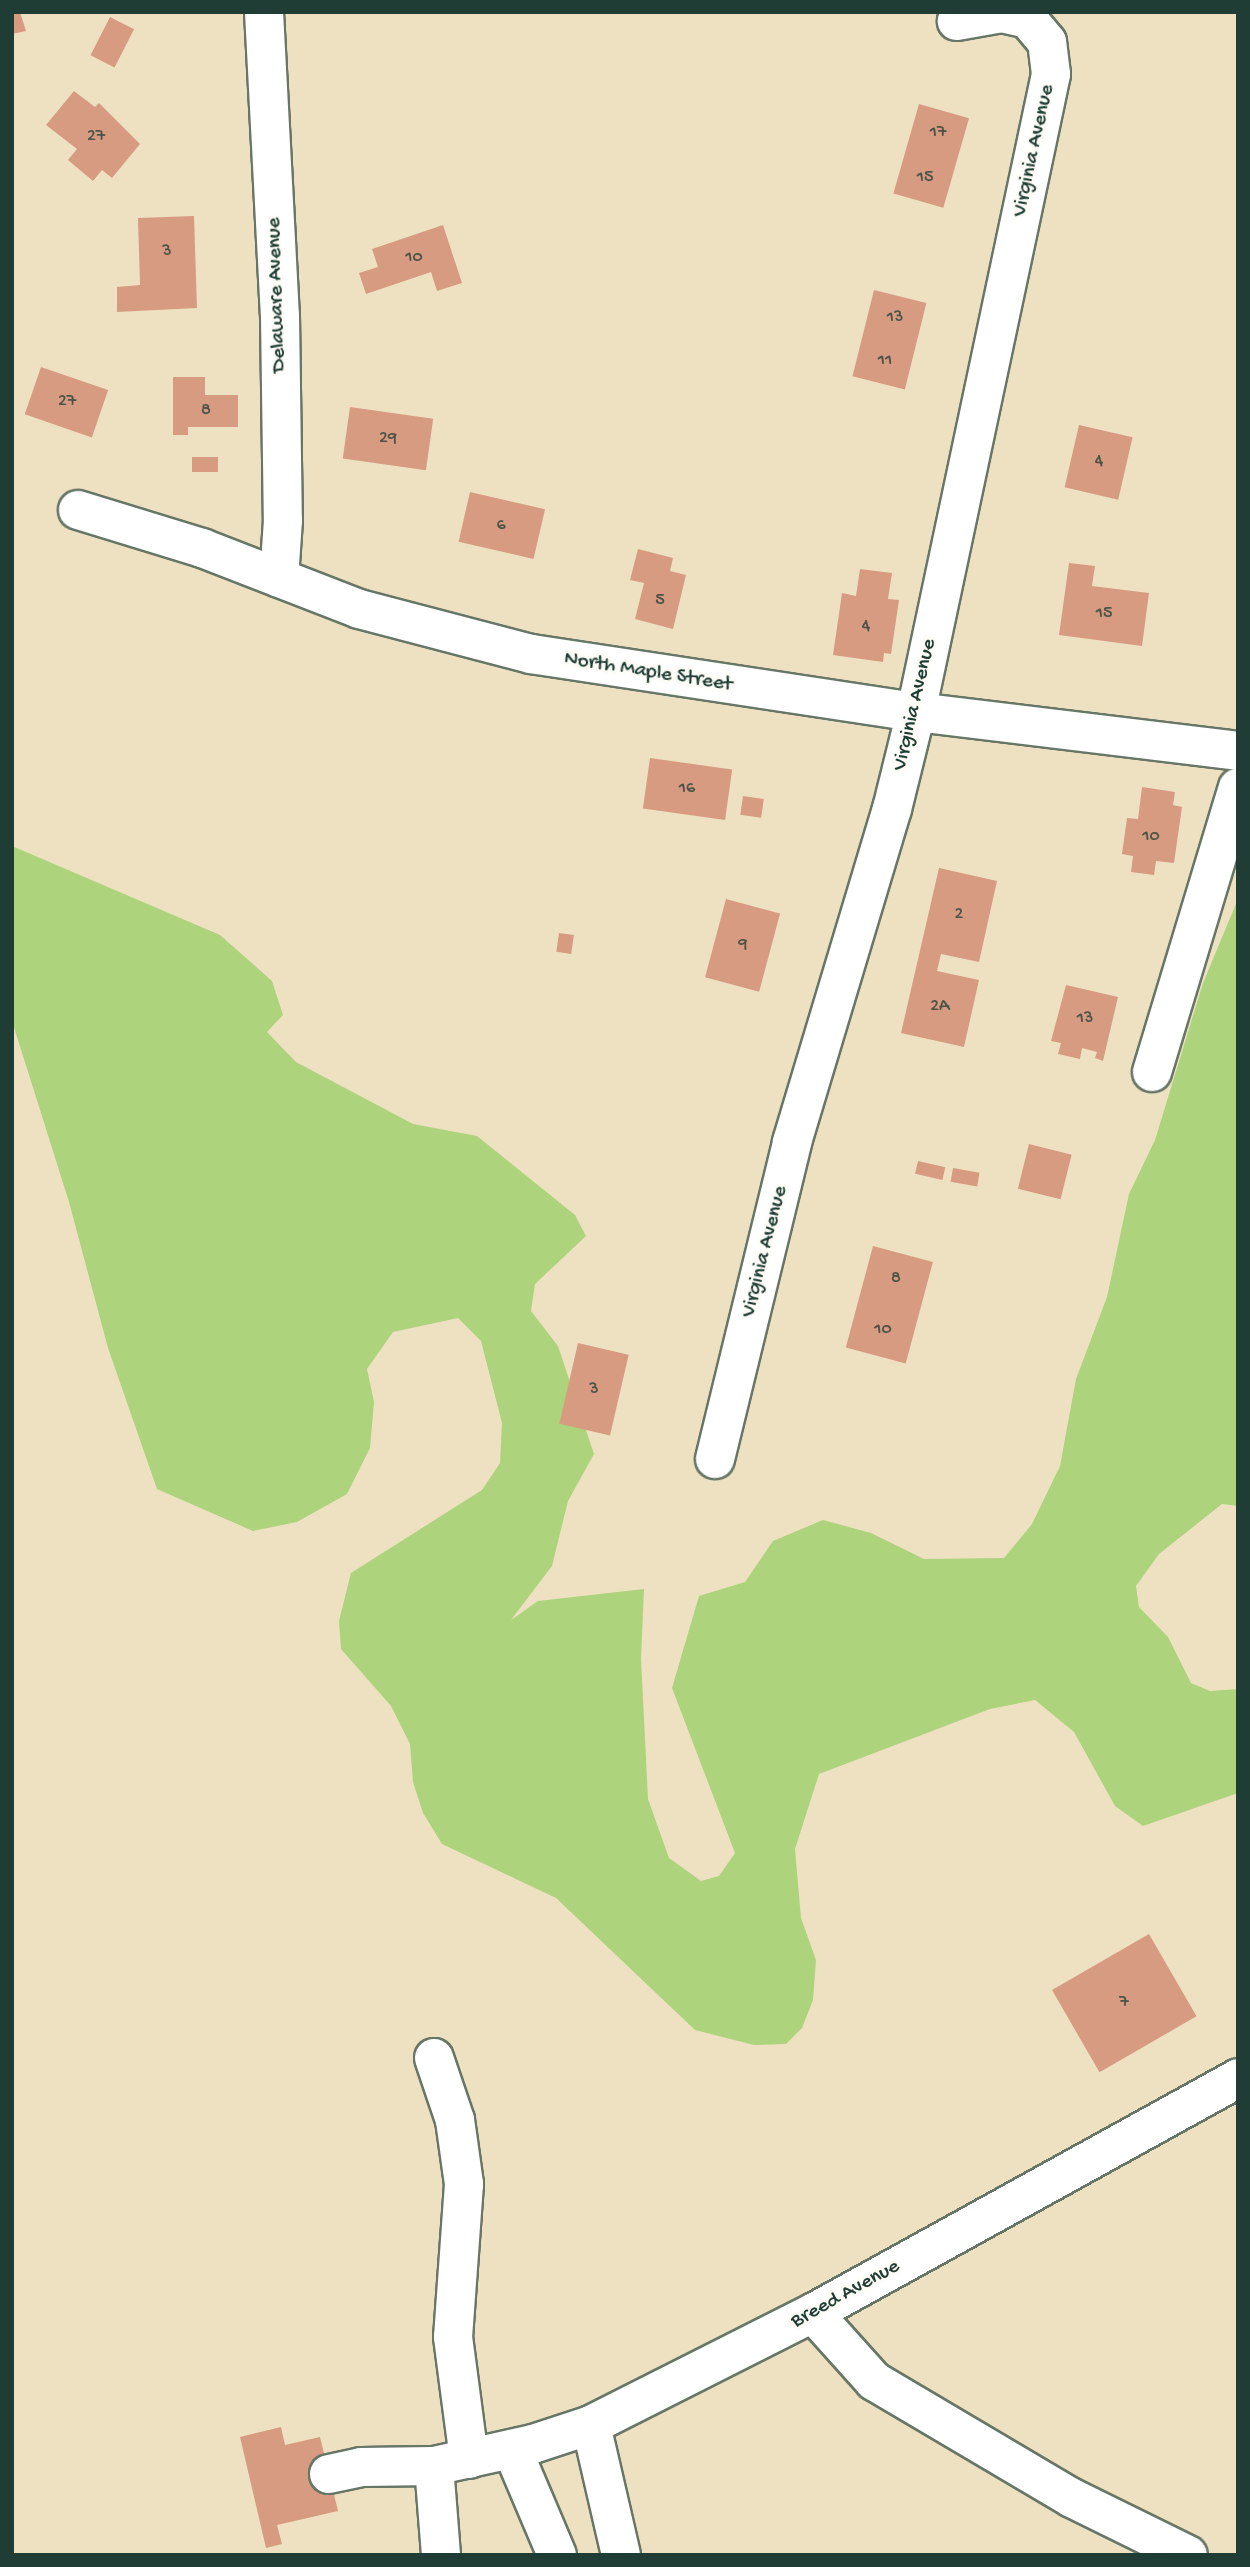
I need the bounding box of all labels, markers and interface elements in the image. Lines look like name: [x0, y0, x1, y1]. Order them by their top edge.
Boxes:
street label: Virginia Avenue: [1009, 83, 1061, 219]
house number: 17: [930, 122, 946, 144]
house number: 27: [87, 126, 105, 148]
house number: 15: [917, 167, 933, 189]
street label: Delaware Avenue: [263, 217, 293, 373]
house number: 3: [162, 241, 172, 263]
house number: 10: [405, 247, 423, 269]
house number: 13: [887, 307, 903, 329]
house number: 11: [878, 350, 892, 372]
house number: 27: [58, 391, 76, 413]
house number: 8: [201, 400, 211, 422]
house number: 29: [379, 428, 397, 450]
house number: 4: [1095, 451, 1103, 473]
house number: 6: [496, 515, 506, 537]
house number: 5: [655, 590, 665, 612]
house number: 15: [1096, 603, 1112, 625]
house number: 4: [862, 616, 870, 638]
street label: Virginia Avenue: [889, 637, 943, 773]
street label: North Maple Street: [562, 647, 734, 699]
house number: 16: [679, 778, 695, 800]
house number: 10: [1142, 826, 1160, 848]
house number: 2: [955, 904, 963, 926]
house number: 9: [738, 934, 748, 956]
house number: 2A: [930, 996, 950, 1018]
house number: 13: [1077, 1008, 1093, 1030]
street label: Virginia Avenue: [738, 1184, 794, 1320]
house number: 8: [891, 1268, 901, 1290]
house number: 10: [874, 1319, 892, 1341]
house number: 3: [589, 1379, 599, 1401]
house number: 7: [1119, 1992, 1129, 2014]
street label: Breed Avenue: [787, 2255, 905, 2335]

